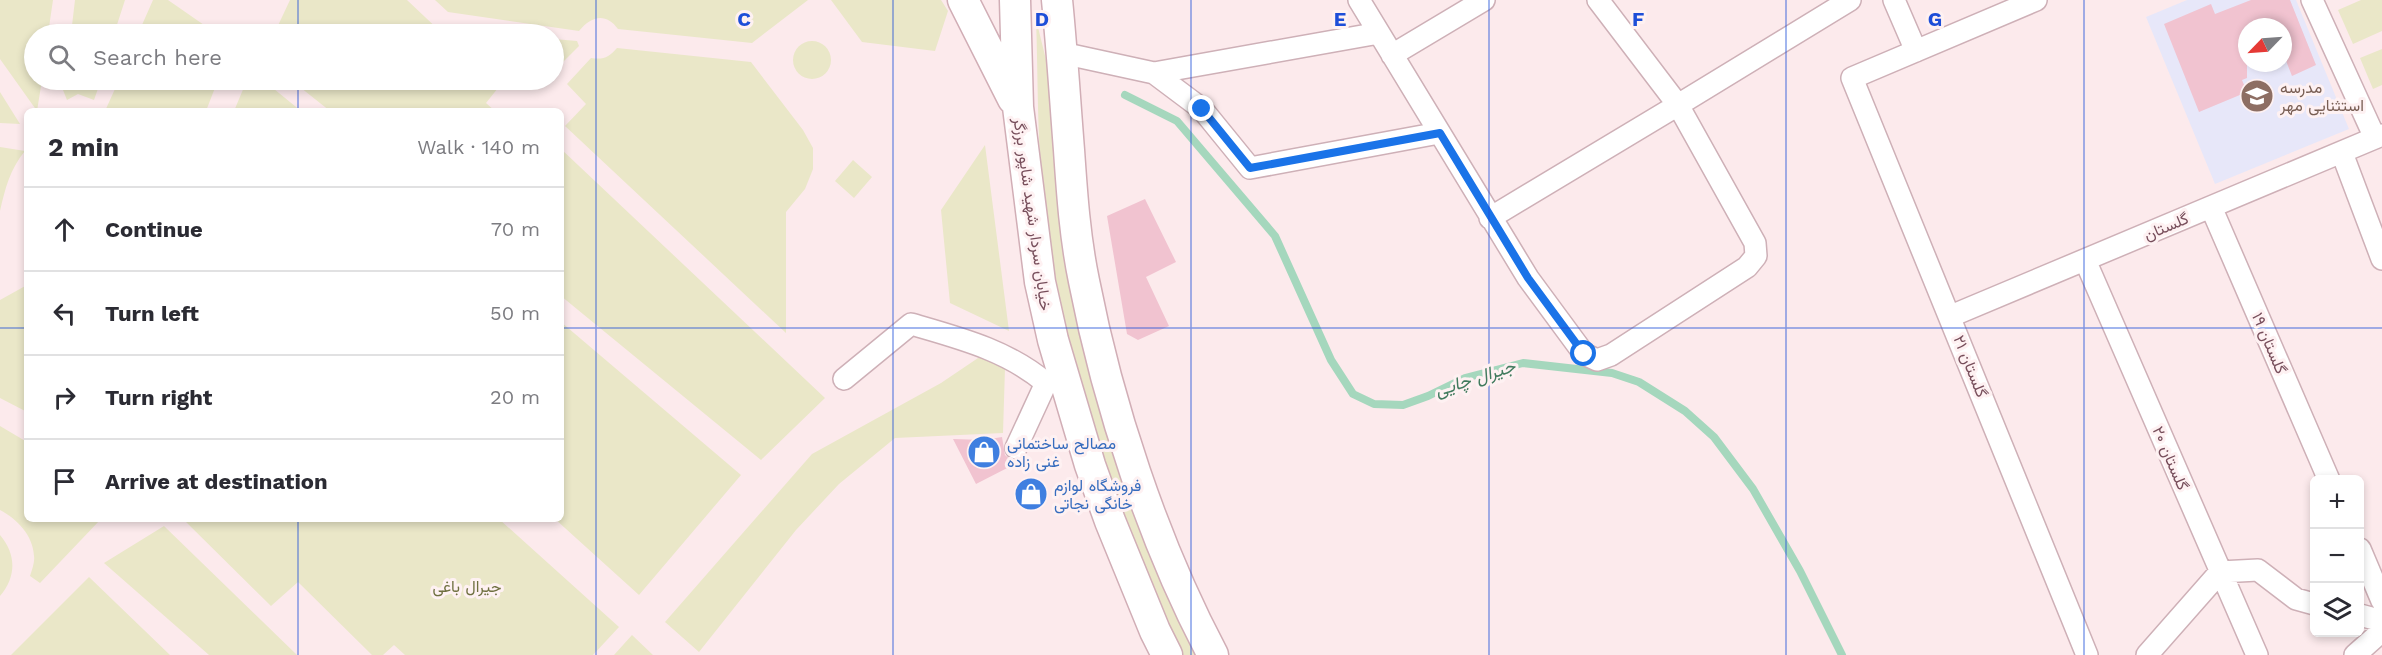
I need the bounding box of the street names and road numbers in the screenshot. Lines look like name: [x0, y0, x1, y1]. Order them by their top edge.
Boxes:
street label: خیابان سردار شهید شاپور برزگر: [1007, 115, 1056, 312]
street label: گلستان: [2141, 209, 2191, 244]
street label: گلستان ۱۹: [2248, 310, 2291, 377]
street label: گلستان ۲۱: [1949, 332, 1992, 400]
street label: گلستان ۲۰: [2149, 423, 2192, 493]

